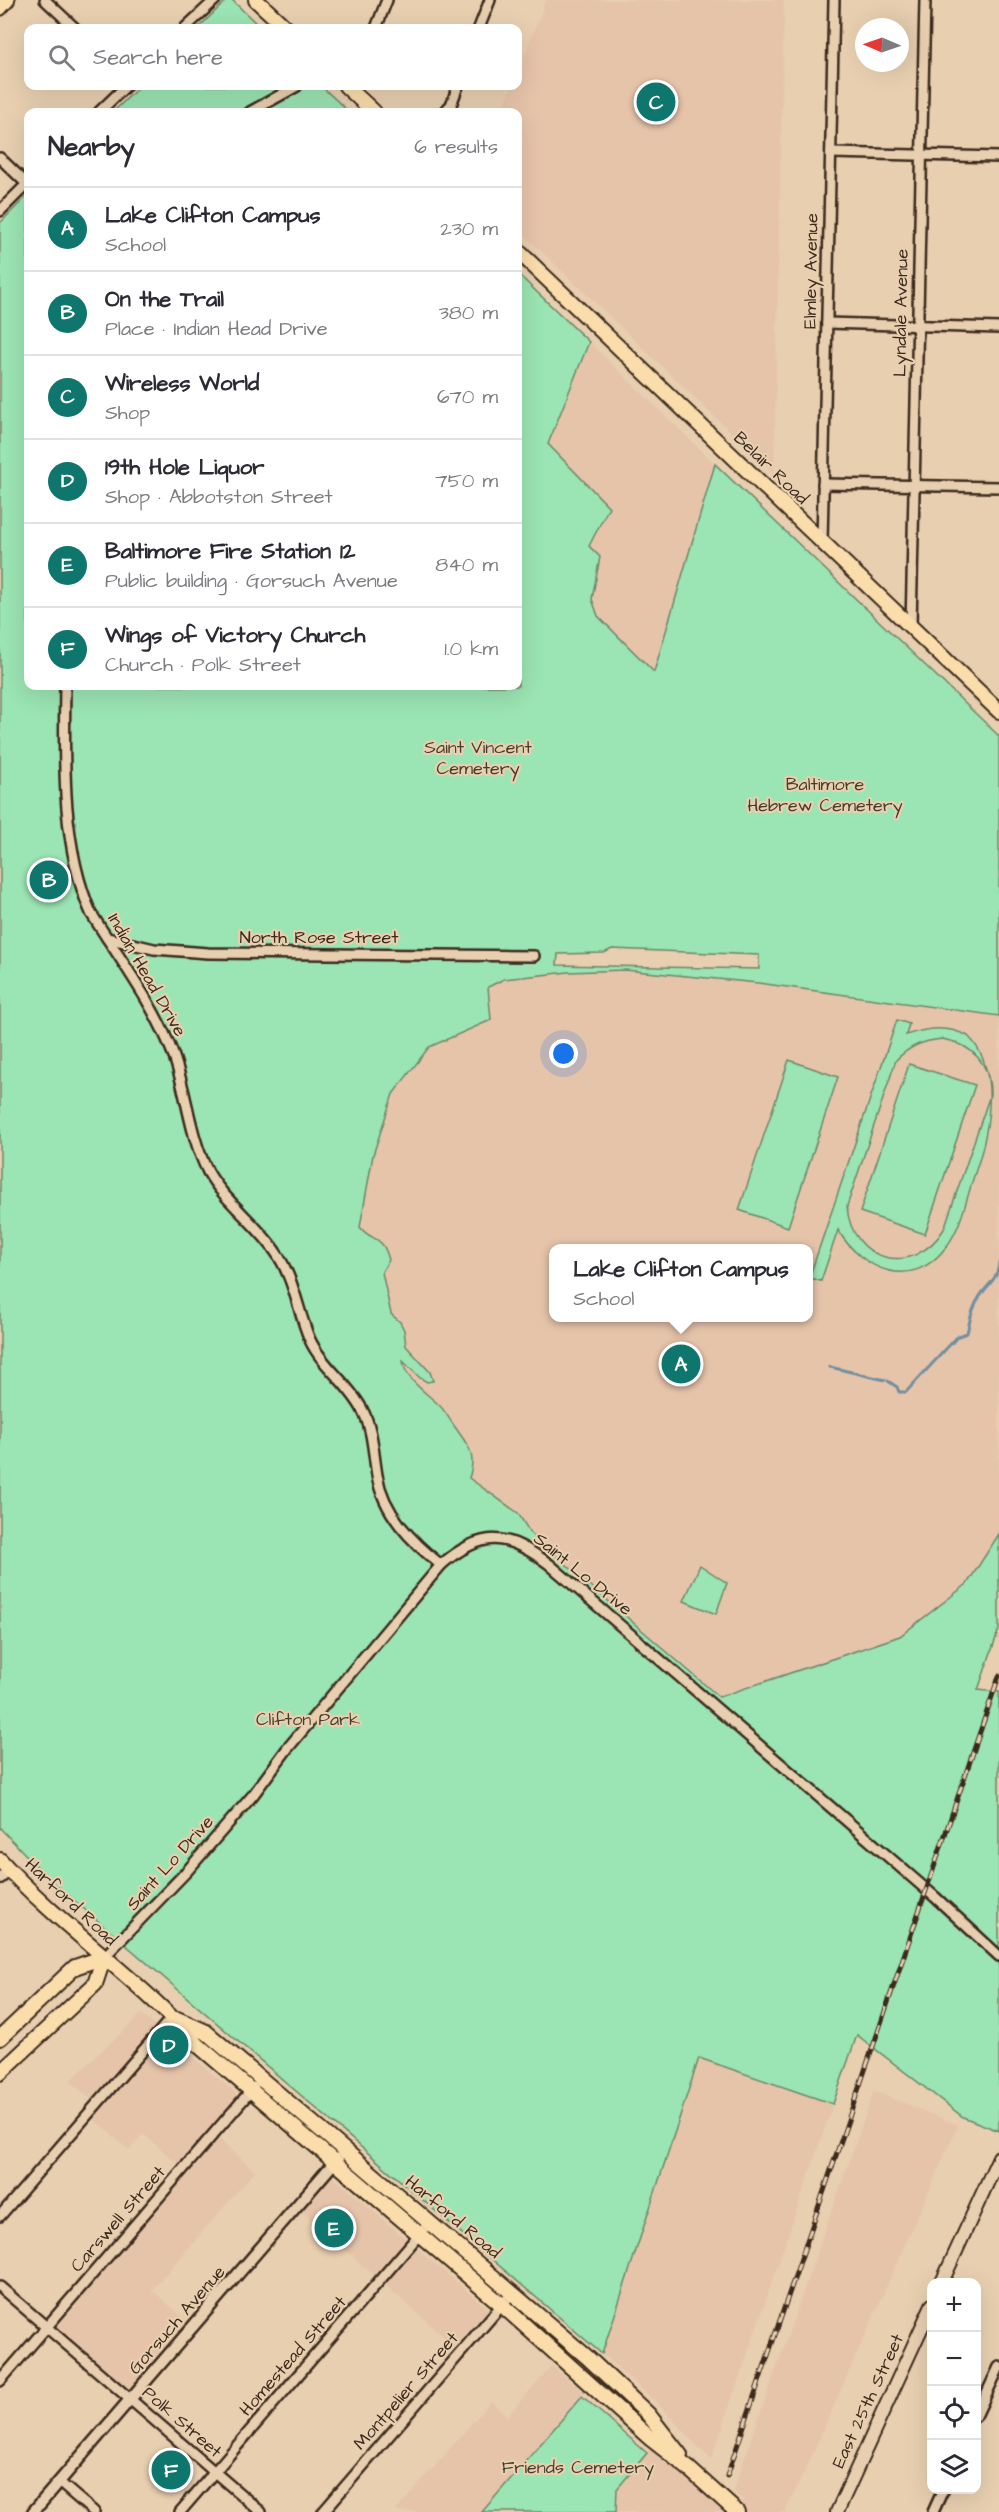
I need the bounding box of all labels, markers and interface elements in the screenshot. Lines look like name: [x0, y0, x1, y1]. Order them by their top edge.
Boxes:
north arrow: [855, 18, 909, 72]
search box: [24, 24, 522, 90]
icon: search: [45, 41, 78, 74]
text: Search here: [93, 42, 223, 73]
pin: C: [636, 80, 676, 124]
text: Nearby: [48, 129, 135, 165]
text: 6 results: [414, 133, 498, 161]
text: Lake Clifton Campus: [105, 200, 321, 231]
street label: Elmley Avenue: [797, 213, 826, 329]
text: A: [61, 215, 74, 243]
text: 230 m: [440, 215, 498, 243]
text: School: [105, 231, 166, 259]
street label: Lyndale Avenue: [887, 249, 916, 377]
text: On the Trail: [105, 284, 224, 315]
text: B: [60, 299, 75, 327]
text: 380 m: [439, 299, 498, 327]
text: Place · Indian Head Drive: [105, 315, 327, 343]
text: Wireless World: [105, 368, 259, 399]
text: C: [60, 383, 75, 411]
text: 670 m: [437, 383, 498, 411]
text: Shop: [105, 399, 150, 427]
street label: Belair Road: [728, 426, 814, 510]
text: 19th Hole Liquor: [105, 452, 264, 483]
text: D: [61, 467, 74, 495]
text: 750 m: [435, 467, 498, 495]
text: Shop · Abbotston Street: [105, 483, 333, 511]
text: Baltimore Fire Station 12: [105, 536, 355, 567]
text: E: [62, 551, 73, 579]
text: 840 m: [435, 551, 498, 579]
text: Public building · Gorsuch Avenue: [105, 567, 398, 595]
text: Wings of Victory Church: [105, 620, 365, 651]
text: F: [61, 635, 74, 663]
text: 1.0 km: [444, 635, 498, 663]
text: Church · Polk Street: [105, 651, 301, 679]
park label: Saint Vincent Cemetery: [424, 735, 532, 782]
park label: Baltimore Hebrew Cemetery: [747, 772, 903, 819]
pin: B: [29, 858, 68, 902]
street label: Indian Head Drive: [102, 909, 193, 1042]
street label: North Rose Street: [239, 925, 399, 950]
your location: [549, 1039, 578, 1068]
popup: [549, 1244, 813, 1322]
text: Lake Clifton Campus: [573, 1254, 789, 1285]
text: School: [573, 1285, 634, 1313]
pin: A: [662, 1342, 700, 1386]
street label: Saint Lo Drive: [528, 1526, 638, 1622]
park label: Clifton Park: [256, 1707, 360, 1732]
street label: Saint Lo Drive: [121, 1810, 220, 1916]
street label: Harford Road: [19, 1852, 123, 1952]
pin: D: [150, 2022, 188, 2068]
street label: Carswell Street: [65, 2160, 172, 2278]
street label: Harford Road: [400, 2169, 506, 2265]
pin: E: [314, 2206, 354, 2250]
street label: Gorsuch Avenue: [123, 2260, 231, 2380]
map controls: [927, 2278, 981, 2494]
button: +: [927, 2278, 981, 2332]
street label: Homestead Street: [234, 2290, 353, 2422]
street label: Montpelier Street: [348, 2326, 465, 2455]
street label: East 25th Street: [826, 2329, 910, 2472]
button: −: [927, 2332, 981, 2386]
street label: Polk Street: [137, 2380, 228, 2464]
button: locate: [927, 2386, 981, 2440]
button: layers: [927, 2440, 981, 2494]
pin: F: [152, 2448, 190, 2492]
park label: Friends Cemetery: [502, 2455, 654, 2481]

